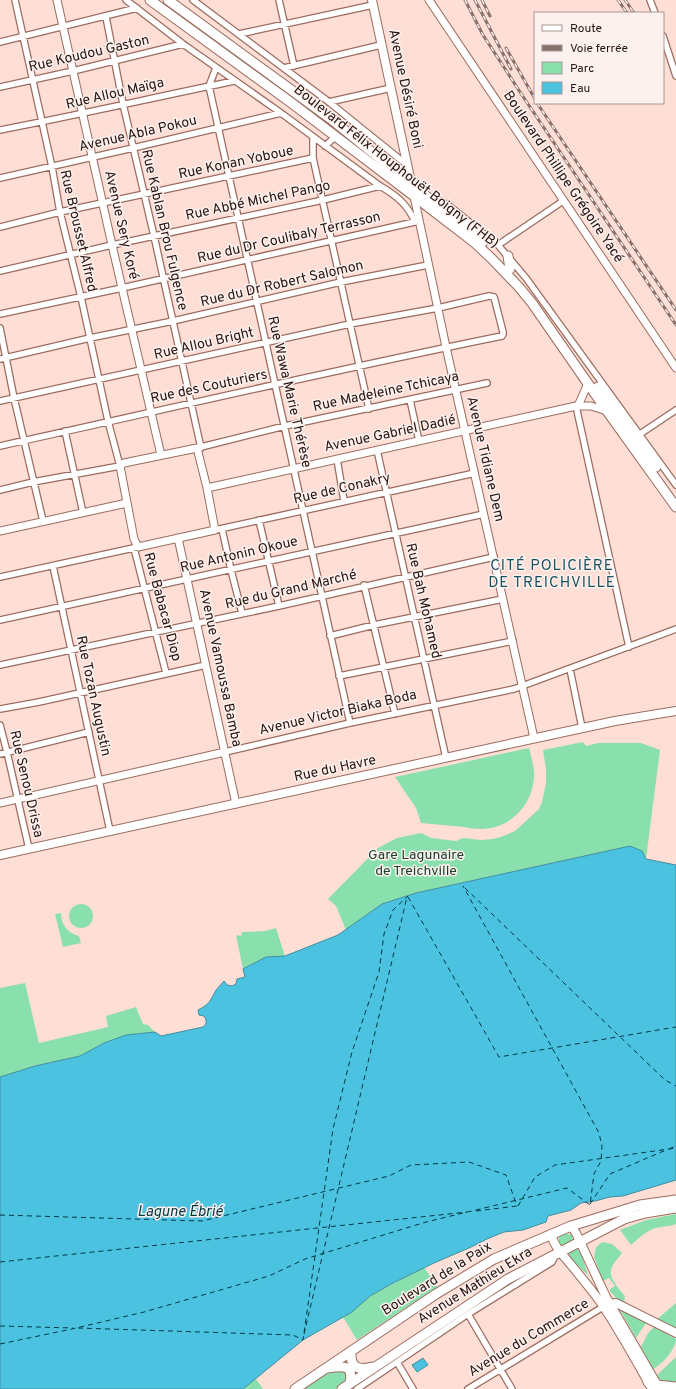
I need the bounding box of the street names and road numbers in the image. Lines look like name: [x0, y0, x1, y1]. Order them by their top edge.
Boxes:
street label: Avenue Désiré Boni: [384, 28, 426, 150]
street label: Rue Koudou Gaston: [27, 32, 151, 76]
street label: Rue Allou Maïga: [64, 74, 166, 114]
street label: Boulevard Félix Houphouët Boigny (FHB): [290, 82, 502, 252]
street label: Boulevard Phillipe Grégoire Yacé: [499, 88, 627, 266]
street label: Avenue Abla Pokou: [77, 112, 199, 156]
street label: Rue Konan Yoboue: [177, 143, 295, 183]
street label: Rue Kablan Brou Fulgence: [137, 148, 191, 312]
street label: Rue Brousset Alfred: [56, 168, 100, 294]
street label: Avenue Sery Koré: [100, 169, 142, 281]
street label: Rue Abbé Michel Pango: [184, 177, 332, 225]
street label: Rue du Dr Coulibaly Terrasson: [196, 209, 382, 267]
street label: Rue du Dr Robert Salomon: [199, 257, 365, 311]
street label: Rue Wawa Marie Thérèse: [263, 315, 315, 469]
street label: Rue Allou Bright: [152, 324, 256, 364]
street label: Rue des Couturiers: [149, 366, 269, 408]
street label: Rue Madeleine Tchicaya: [312, 368, 460, 416]
street label: Avenue Tidiane Dem: [462, 395, 508, 523]
street label: Avenue Gabriel Dadié: [323, 412, 457, 456]
street label: Rue de Conakry: [292, 470, 392, 508]
street label: Rue Antonin Okoue: [179, 533, 299, 577]
street label: Rue Bah Mohamed: [401, 542, 445, 660]
street label: Rue Babacar Diop: [139, 551, 185, 663]
street label: Rue du Grand Marché: [224, 567, 358, 613]
street label: Avenue Vamoussa Bamba: [195, 588, 245, 748]
street label: Rue Tozan Augustin: [72, 634, 114, 758]
street label: Avenue Victor Biaka Boda: [258, 687, 418, 739]
street label: Rue Senou Drissa: [5, 729, 47, 839]
street label: Rue du Havre: [292, 752, 378, 786]
street label: Boulevard de la Paix: [379, 1238, 495, 1320]
street label: Avenue Mathieu Ekra: [415, 1244, 535, 1328]
street label: Avenue du Commerce: [466, 1295, 592, 1381]

